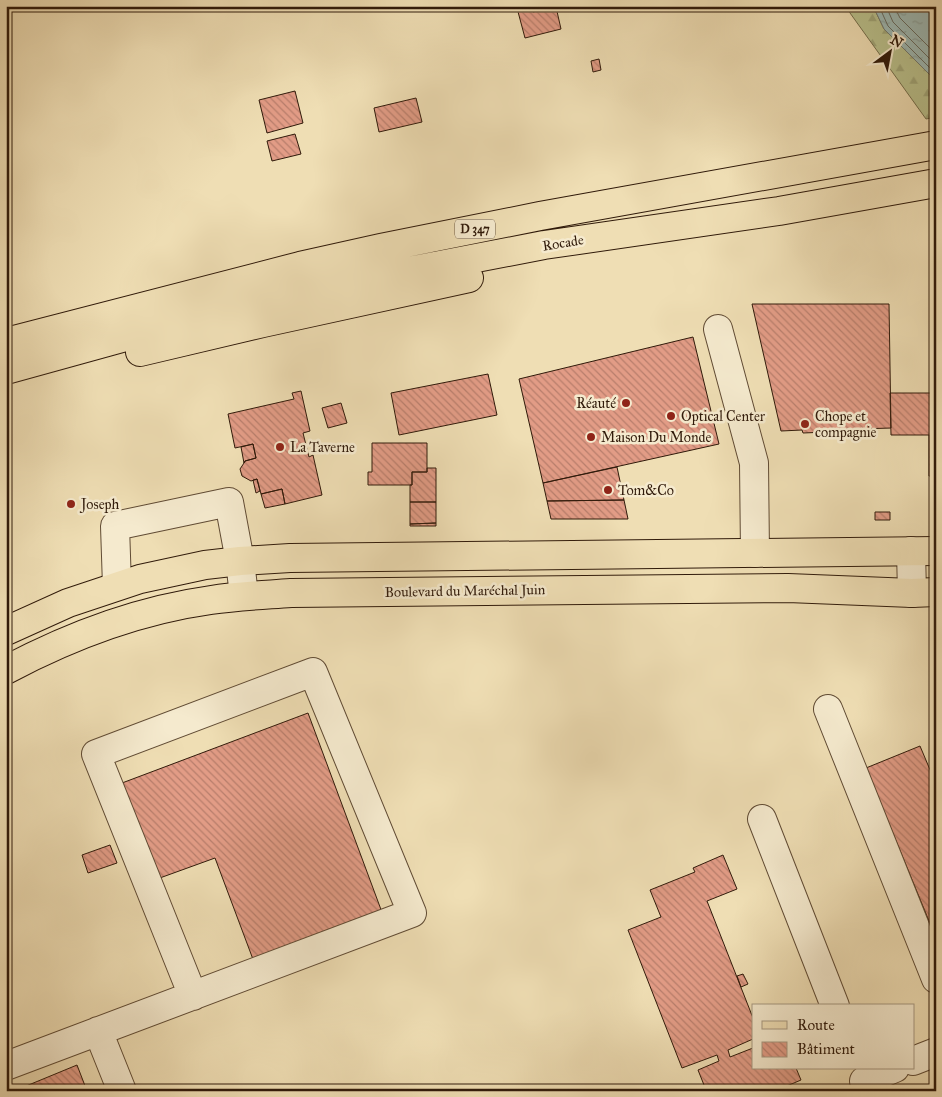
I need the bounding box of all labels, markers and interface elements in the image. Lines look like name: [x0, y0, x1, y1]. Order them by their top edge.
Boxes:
north arrow: [864, 28, 914, 78]
text: N: [887, 31, 906, 52]
road number: D 347: [455, 220, 495, 238]
street label: Rocade: [541, 231, 585, 255]
place label: Réauté: [576, 395, 616, 412]
marker: Réauté: [620, 397, 632, 409]
place label: Optical Center: [681, 408, 766, 425]
place label: Chope et compagnie: [815, 408, 877, 441]
marker: Optical Center: [665, 410, 677, 422]
marker: Chope et compagnie: [799, 418, 811, 430]
place label: Maison Du Monde: [601, 429, 712, 446]
marker: Maison Du Monde: [585, 431, 597, 443]
place label: La Taverne: [290, 439, 355, 456]
marker: La Taverne: [274, 441, 286, 453]
place label: Tom&Co: [618, 482, 674, 499]
marker: Tom&Co: [602, 484, 614, 496]
place label: Joseph: [79, 496, 119, 514]
marker: Joseph: [65, 498, 77, 510]
street label: Boulevard du Maréchal Juin: [385, 581, 546, 602]
legend: [752, 1004, 914, 1070]
text: Route: [797, 1016, 835, 1034]
text: Bâtiment: [797, 1040, 856, 1058]

